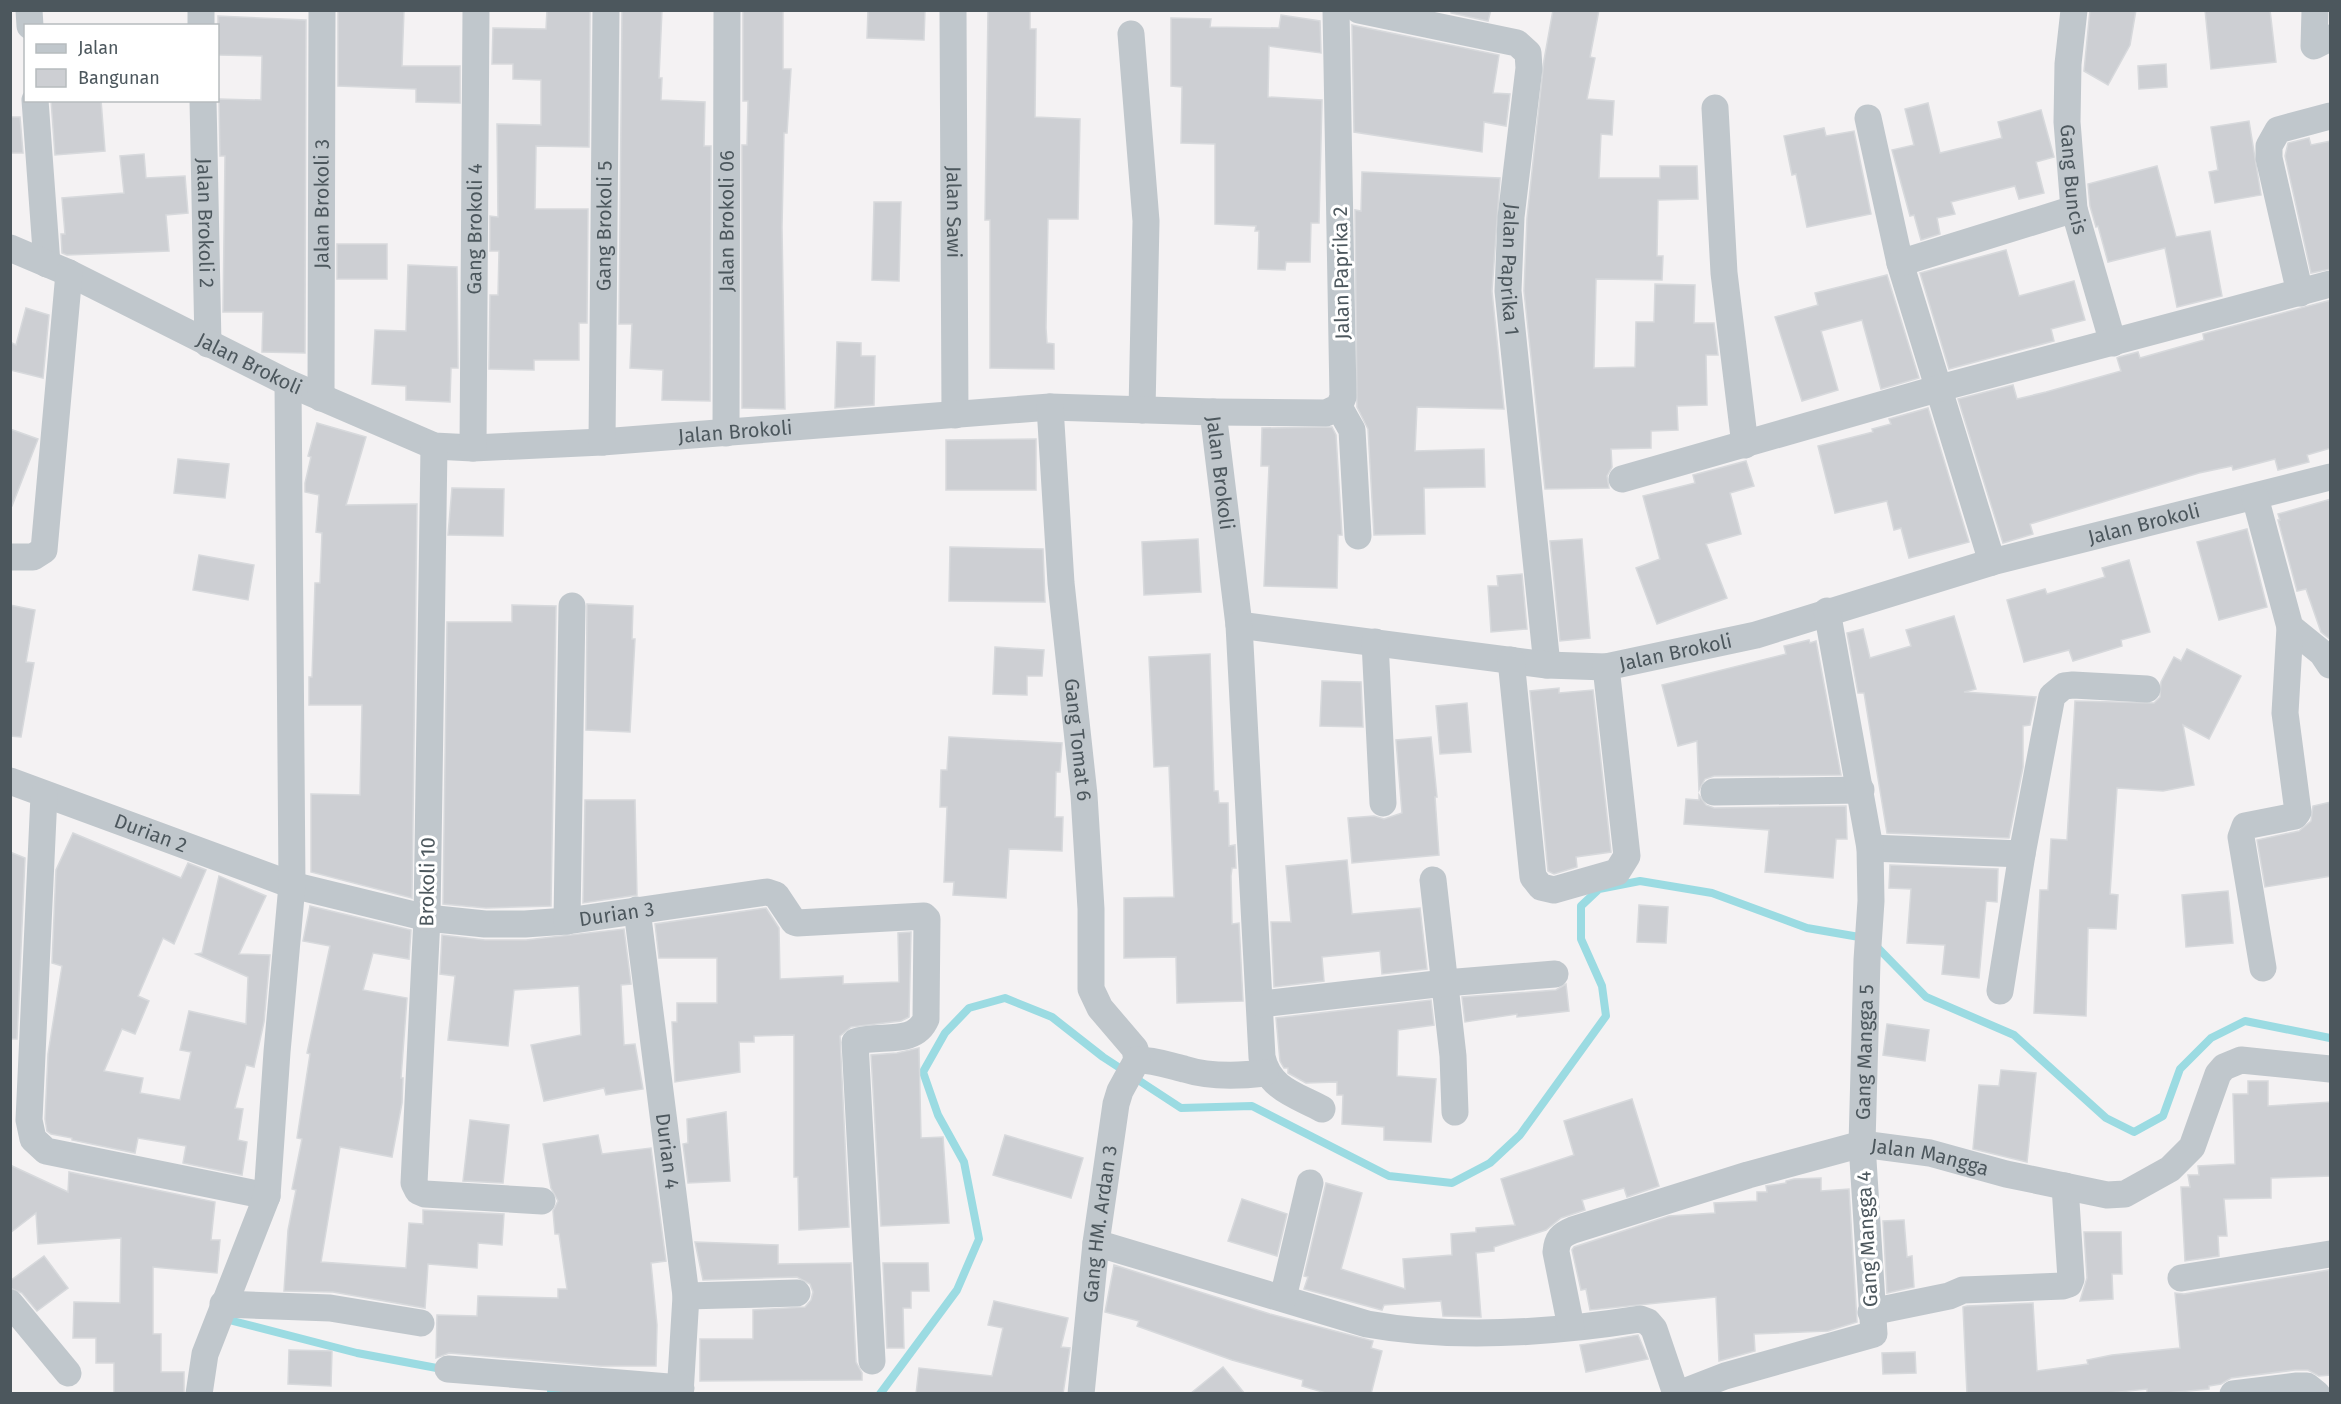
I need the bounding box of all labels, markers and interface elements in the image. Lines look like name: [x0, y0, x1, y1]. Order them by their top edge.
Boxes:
legend: [24, 24, 219, 102]
text: Jalan: [78, 37, 119, 59]
text: Bangunan: [78, 67, 160, 89]
street label: Gang Buncis: [2055, 123, 2093, 237]
street label: Jalan Brokoli 3: [309, 139, 334, 269]
street label: Jalan Brokoli 06: [714, 150, 739, 292]
street label: Jalan Brokoli 2: [192, 158, 219, 288]
street label: Gang Brokoli 5: [591, 161, 617, 291]
street label: Gang Brokoli 4: [462, 163, 487, 295]
street label: Jalan Sawi: [942, 166, 966, 258]
street label: Jalan Paprika 1: [1496, 202, 1525, 337]
street label: Jalan Paprika 2: [1328, 206, 1354, 340]
street label: Jalan Brokoli: [193, 327, 306, 400]
street label: Jalan Brokoli: [1202, 414, 1239, 531]
street label: Jalan Brokoli: [677, 415, 793, 448]
street label: Jalan Brokoli: [2085, 498, 2202, 549]
street label: Jalan Brokoli: [1617, 628, 1734, 676]
street label: Gang Tomat 6: [1059, 677, 1096, 802]
street label: Durian 2: [111, 809, 190, 857]
street label: Brokoli 10: [414, 837, 440, 927]
street label: Durian 3: [577, 897, 656, 931]
street label: Gang Mangga 5: [1851, 984, 1878, 1120]
street label: Durian 4: [651, 1112, 684, 1191]
street label: Jalan Mangga: [1869, 1133, 1991, 1181]
street label: Gang HM. Ardan 3: [1078, 1144, 1122, 1304]
street label: Gang Mangga 4: [1851, 1170, 1883, 1308]

